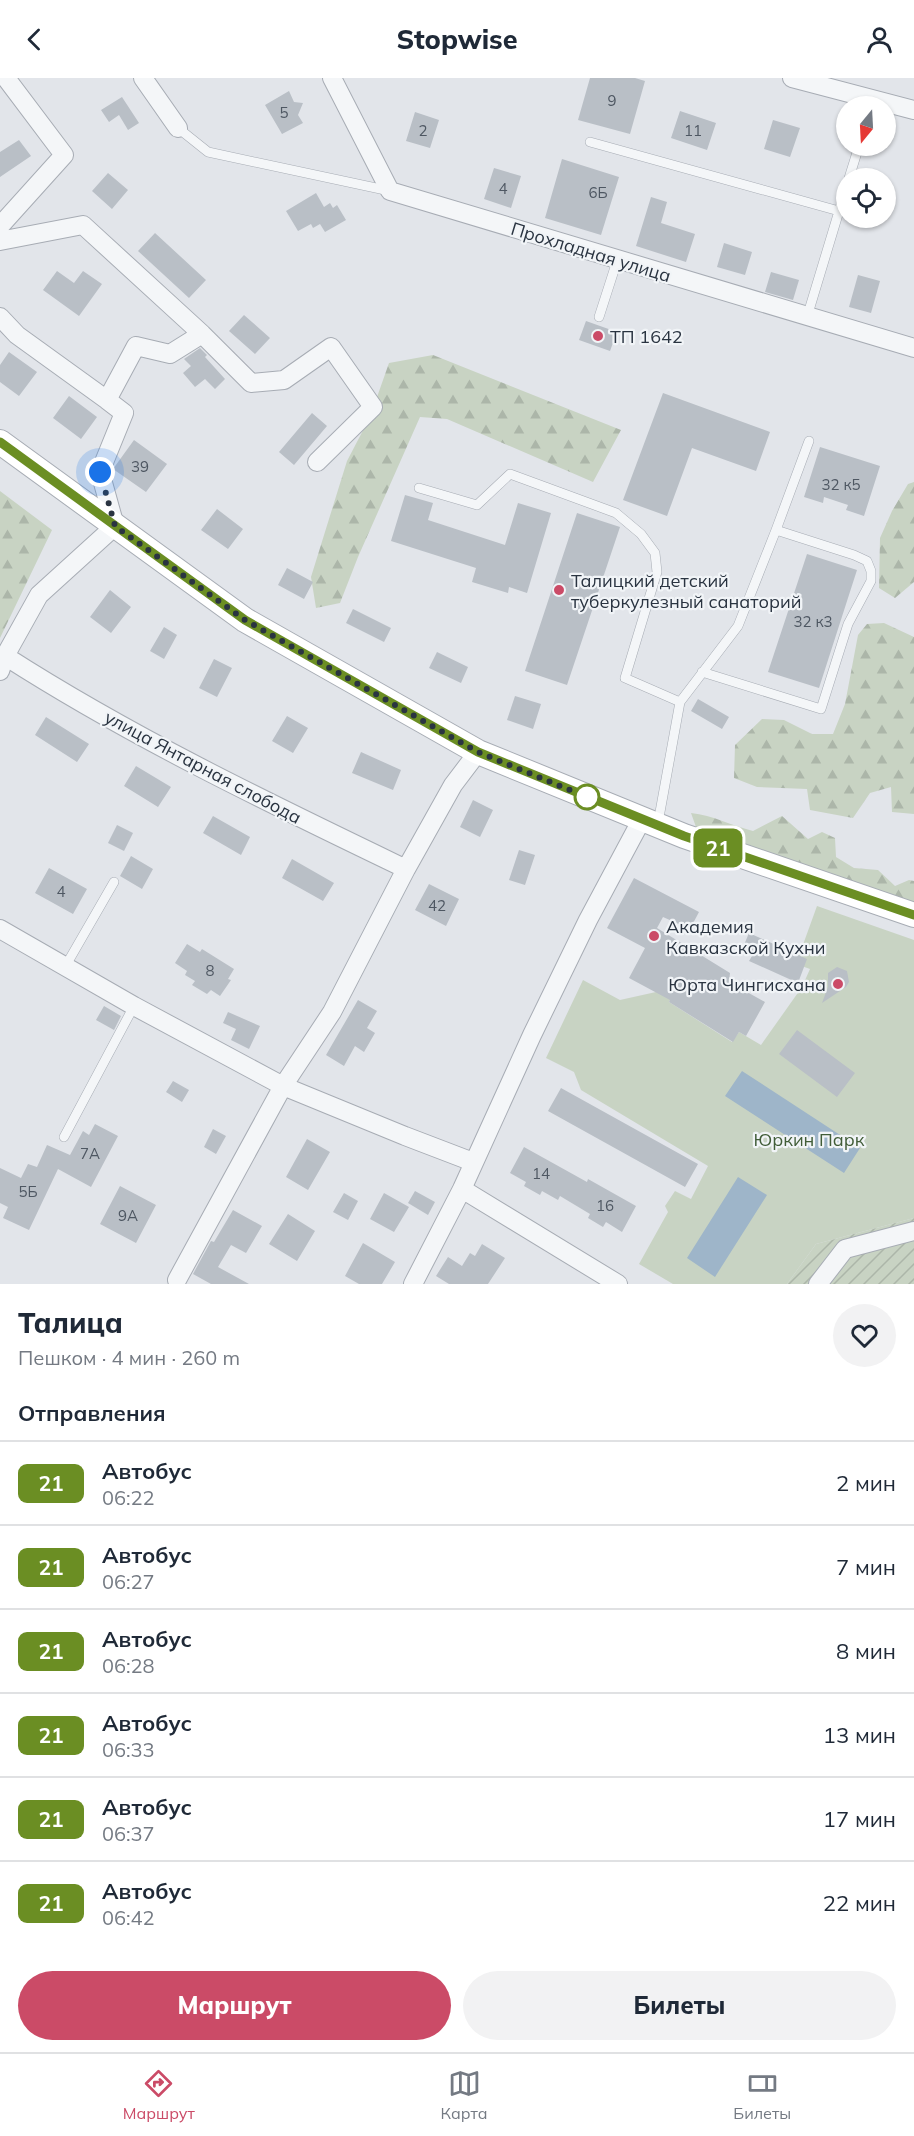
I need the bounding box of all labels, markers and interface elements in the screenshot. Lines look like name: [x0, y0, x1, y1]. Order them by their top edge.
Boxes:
text: Stopwise: [396, 22, 518, 56]
icon: back: [18, 23, 51, 56]
icon: person: [863, 23, 896, 56]
house number: 9: [607, 91, 617, 110]
north arrow: [836, 96, 896, 156]
map controls: [836, 96, 896, 228]
house number: 5: [279, 103, 289, 122]
house number: 2: [418, 121, 428, 140]
house number: 11: [684, 121, 702, 140]
button: locate: [836, 168, 896, 228]
house number: 4: [498, 179, 508, 198]
house number: 6Б: [588, 183, 608, 202]
street label: Прохладная улица: [508, 217, 674, 287]
place label: ТП 1642: [610, 325, 683, 348]
marker: ТП 1642: [591, 329, 605, 343]
your location: [85, 457, 115, 487]
house number: 39: [131, 457, 149, 476]
house number: 32 к5: [822, 475, 861, 494]
place label: Талицкий детский туберкулезный санаторий: [571, 569, 801, 613]
marker: Талицкий детский туберкулезный санаторий: [552, 583, 566, 597]
house number: 32 к3: [794, 612, 833, 631]
street label: улица Янтарная слобода: [101, 705, 305, 829]
unlabelled marker: [574, 784, 600, 810]
line badge: 21: [691, 828, 745, 868]
text: 21: [705, 835, 731, 861]
house number: 4: [56, 882, 66, 901]
house number: 42: [428, 896, 446, 915]
place label: Академия Кавказской Кухни: [666, 915, 826, 959]
marker: Академия Кавказской Кухни: [647, 929, 661, 943]
house number: 8: [205, 961, 215, 980]
place label: Юрта Чингисхана: [668, 973, 826, 996]
marker: Юрта Чингисхана: [831, 977, 845, 991]
park label: Юркин Парк: [754, 1128, 865, 1151]
house number: 7А: [80, 1144, 100, 1163]
house number: 14: [532, 1164, 550, 1183]
house number: 5Б: [18, 1182, 38, 1201]
house number: 16: [596, 1196, 614, 1215]
house number: 9А: [118, 1206, 138, 1225]
button: heart: [833, 1304, 896, 1367]
text: Талица: [18, 1305, 123, 1340]
text: Пешком · 4 мин · 260 m: [18, 1345, 240, 1370]
text: Отправления: [18, 1399, 166, 1427]
text: Автобус: [102, 1457, 192, 1485]
text: 2 мин: [836, 1469, 896, 1497]
text: 21: [38, 1470, 64, 1496]
text: 06:22: [102, 1485, 155, 1510]
text: Автобус: [102, 1541, 192, 1569]
text: 7 мин: [836, 1553, 896, 1581]
text: 21: [38, 1554, 64, 1580]
text: 06:27: [102, 1569, 155, 1594]
text: Автобус: [102, 1625, 192, 1653]
text: 8 мин: [836, 1637, 896, 1665]
text: 21: [38, 1638, 64, 1664]
text: 06:28: [102, 1653, 155, 1678]
text: Автобус: [102, 1709, 192, 1737]
text: 13 мин: [823, 1721, 896, 1749]
text: 21: [38, 1722, 64, 1748]
text: 06:33: [102, 1737, 155, 1762]
text: Автобус: [102, 1793, 192, 1821]
text: 17 мин: [823, 1805, 896, 1833]
text: 21: [38, 1806, 64, 1832]
text: 06:37: [102, 1821, 155, 1846]
text: Автобус: [102, 1877, 192, 1905]
text: 22 мин: [823, 1889, 896, 1917]
text: 21: [38, 1890, 64, 1916]
text: 06:42: [102, 1905, 155, 1930]
button: Маршрут: [18, 1971, 451, 2040]
button: Билеты: [463, 1971, 896, 2040]
tab: Маршрут: [123, 2067, 195, 2123]
tab: Карта: [441, 2067, 488, 2123]
tab: Билеты: [733, 2067, 791, 2123]

